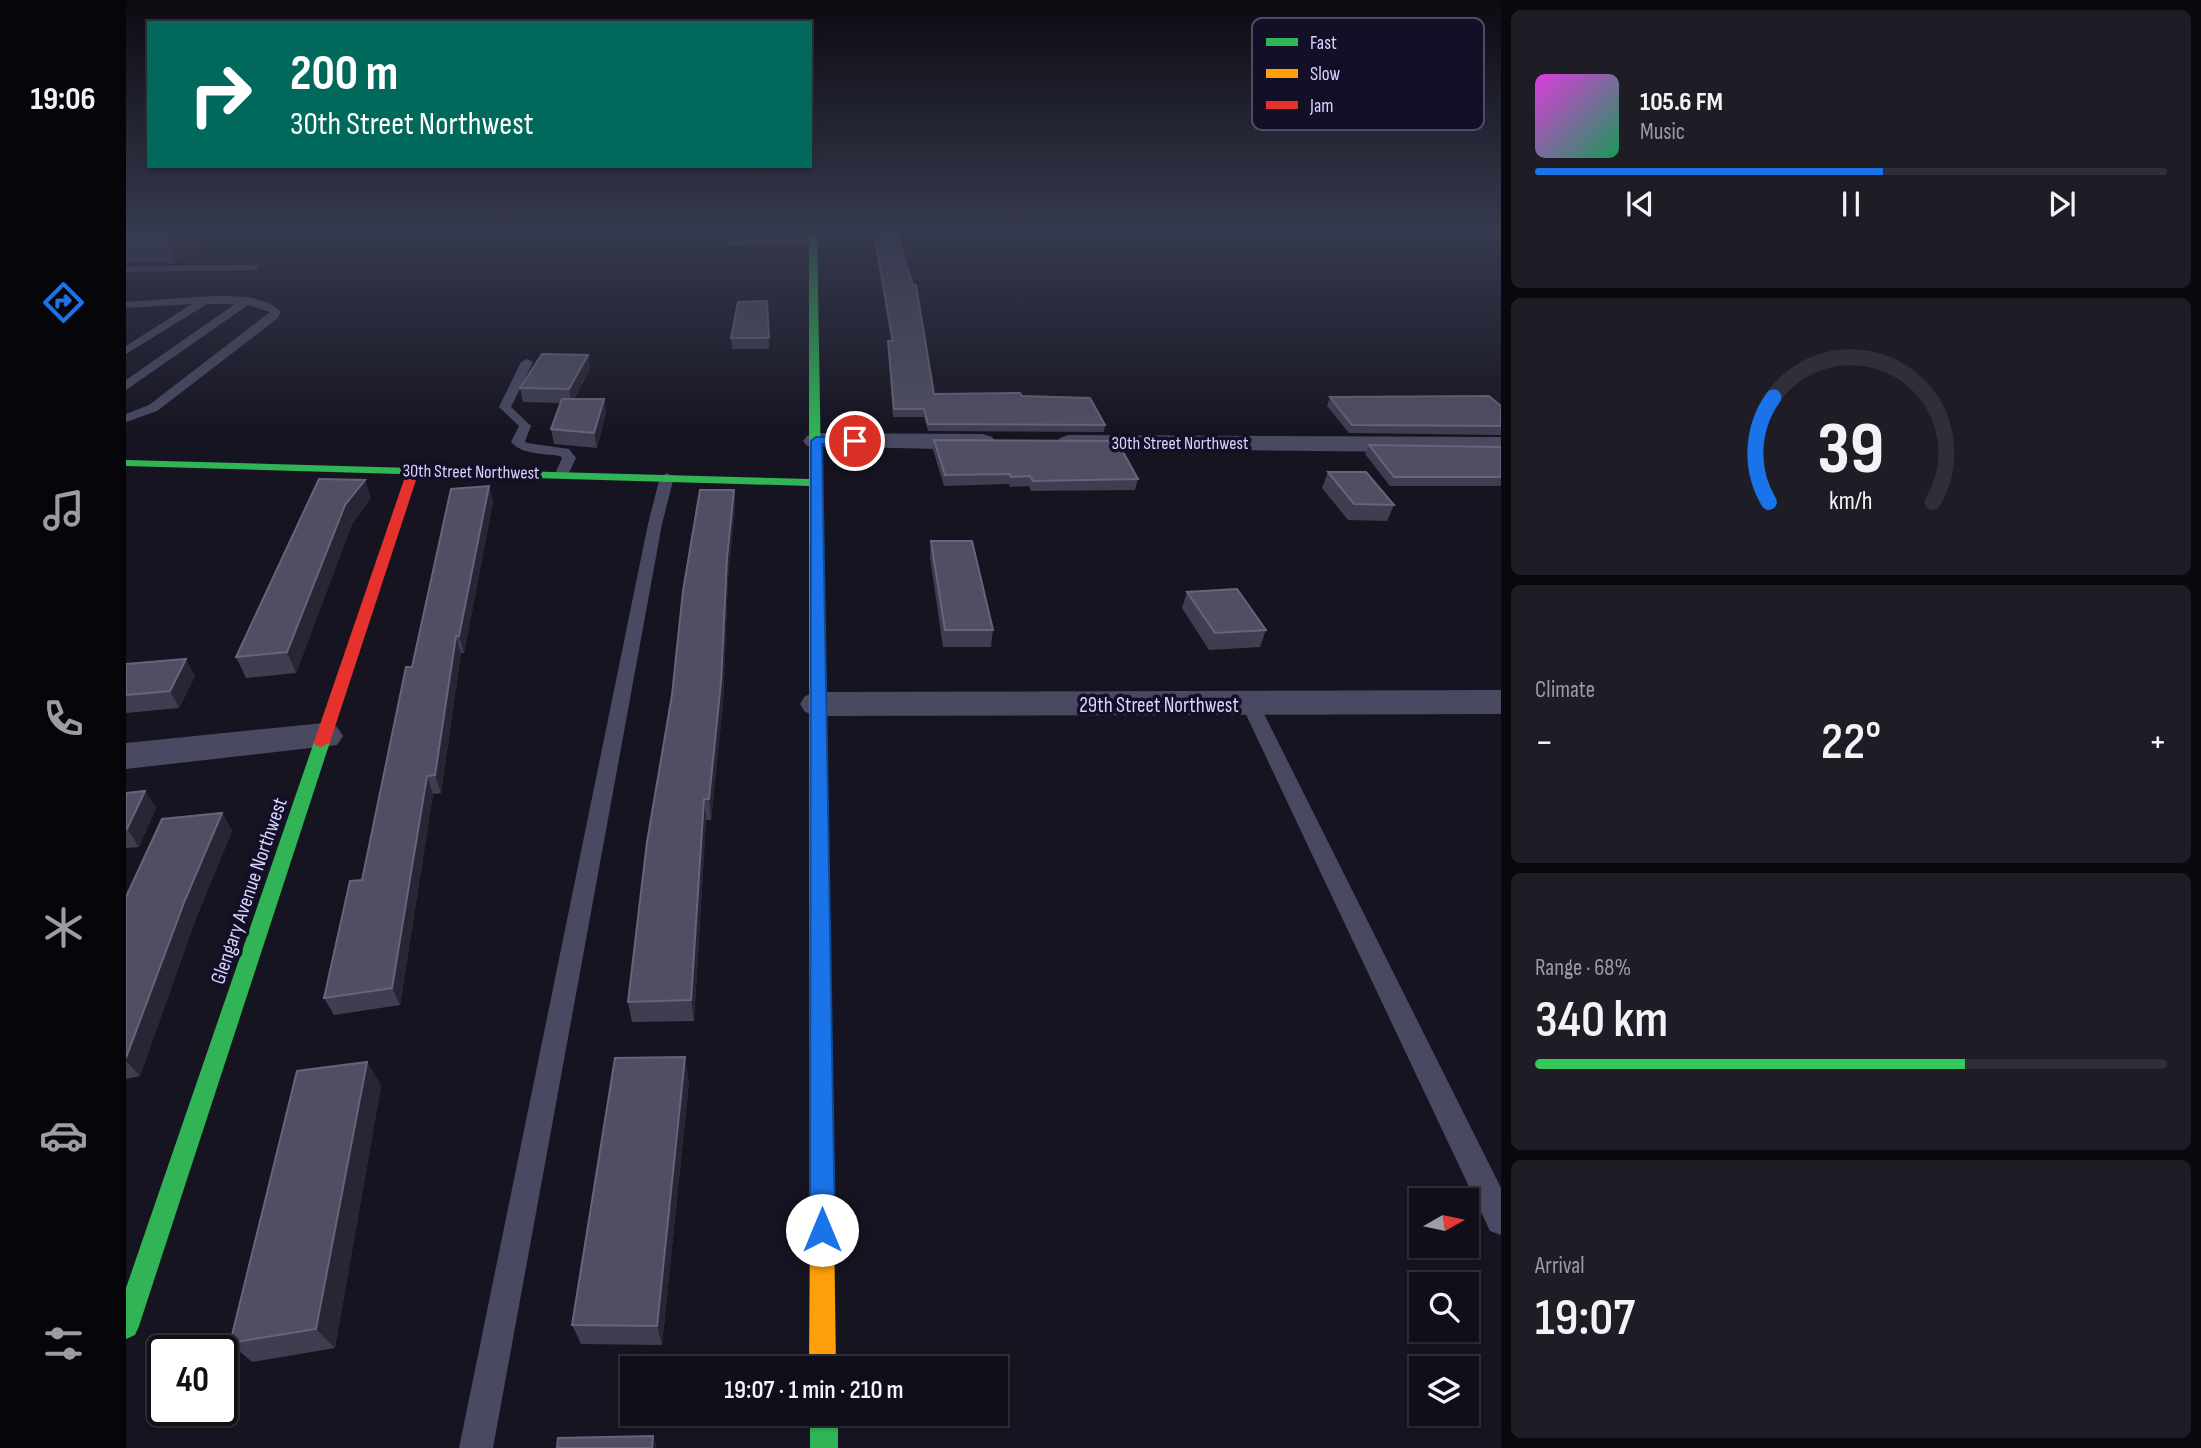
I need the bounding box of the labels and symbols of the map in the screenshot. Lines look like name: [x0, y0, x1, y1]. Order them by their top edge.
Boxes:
legend: [1252, 18, 1484, 130]
text: Fast: [1310, 32, 1337, 55]
text: Slow: [1310, 63, 1340, 86]
text: Jam: [1309, 95, 1333, 118]
pin: [825, 411, 885, 471]
street label: 30th Street Northwest: [1112, 433, 1249, 454]
street label: 30th Street Northwest: [402, 460, 540, 484]
street label: 29th Street Northwest: [1079, 693, 1239, 718]
street label: Glengary Avenue Northwest: [205, 794, 293, 988]
north arrow: [1409, 1188, 1479, 1258]
position arrow: [785, 1193, 859, 1267]
speed limit sign: 40: [147, 1335, 238, 1426]

